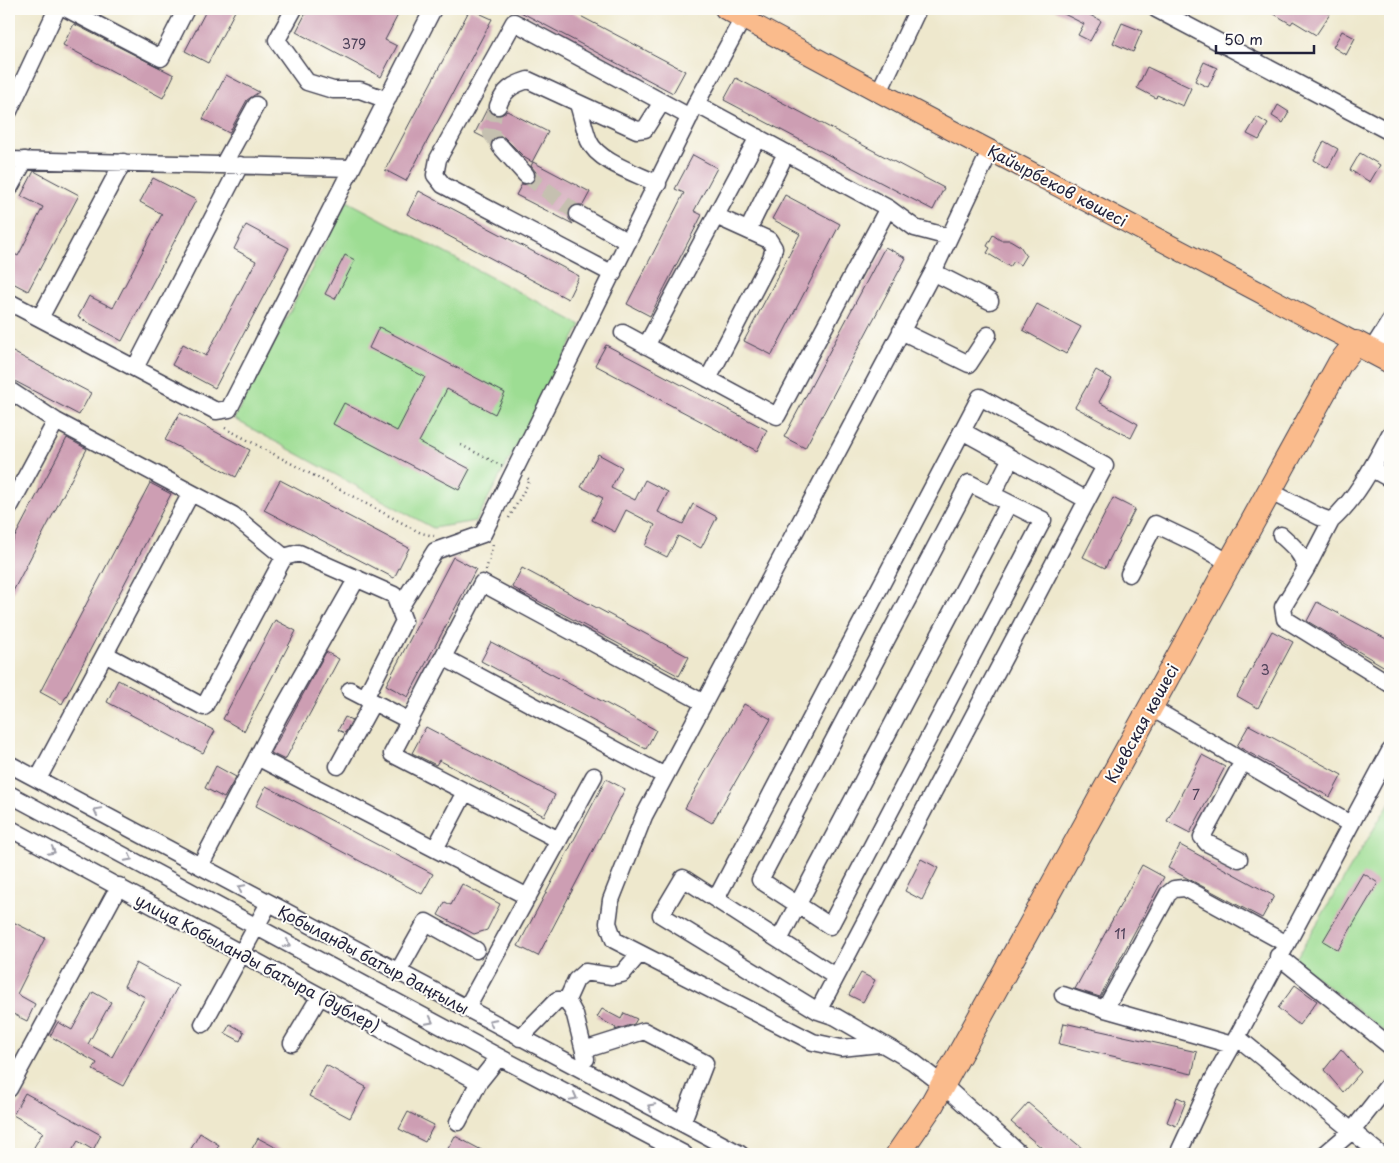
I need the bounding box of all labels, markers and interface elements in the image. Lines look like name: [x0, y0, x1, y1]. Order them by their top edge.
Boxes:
scale bar: [1216, 22, 1314, 54]
text: 50 m: [1224, 27, 1263, 50]
house number: 379: [342, 33, 366, 54]
street label: Қайырбеков көшесі: [984, 138, 1132, 232]
street label: Киевская көшесі: [1098, 659, 1184, 787]
house number: 3: [1260, 659, 1270, 680]
house number: 7: [1192, 784, 1200, 805]
one-way arrow: [94, 807, 103, 817]
one-way arrow: [47, 845, 56, 855]
one-way arrow: [123, 852, 132, 862]
one-way arrow: [237, 884, 246, 894]
street label: улица Кобыланды батыра (дублер): [131, 887, 385, 1037]
street label: Қобыланды батыр даңғылы: [274, 898, 474, 1020]
house number: 11: [1114, 923, 1126, 944]
one-way arrow: [282, 937, 291, 947]
one-way arrow: [425, 1014, 434, 1024]
one-way arrow: [488, 1018, 497, 1028]
one-way arrow: [569, 1091, 578, 1101]
one-way arrow: [647, 1103, 656, 1113]

